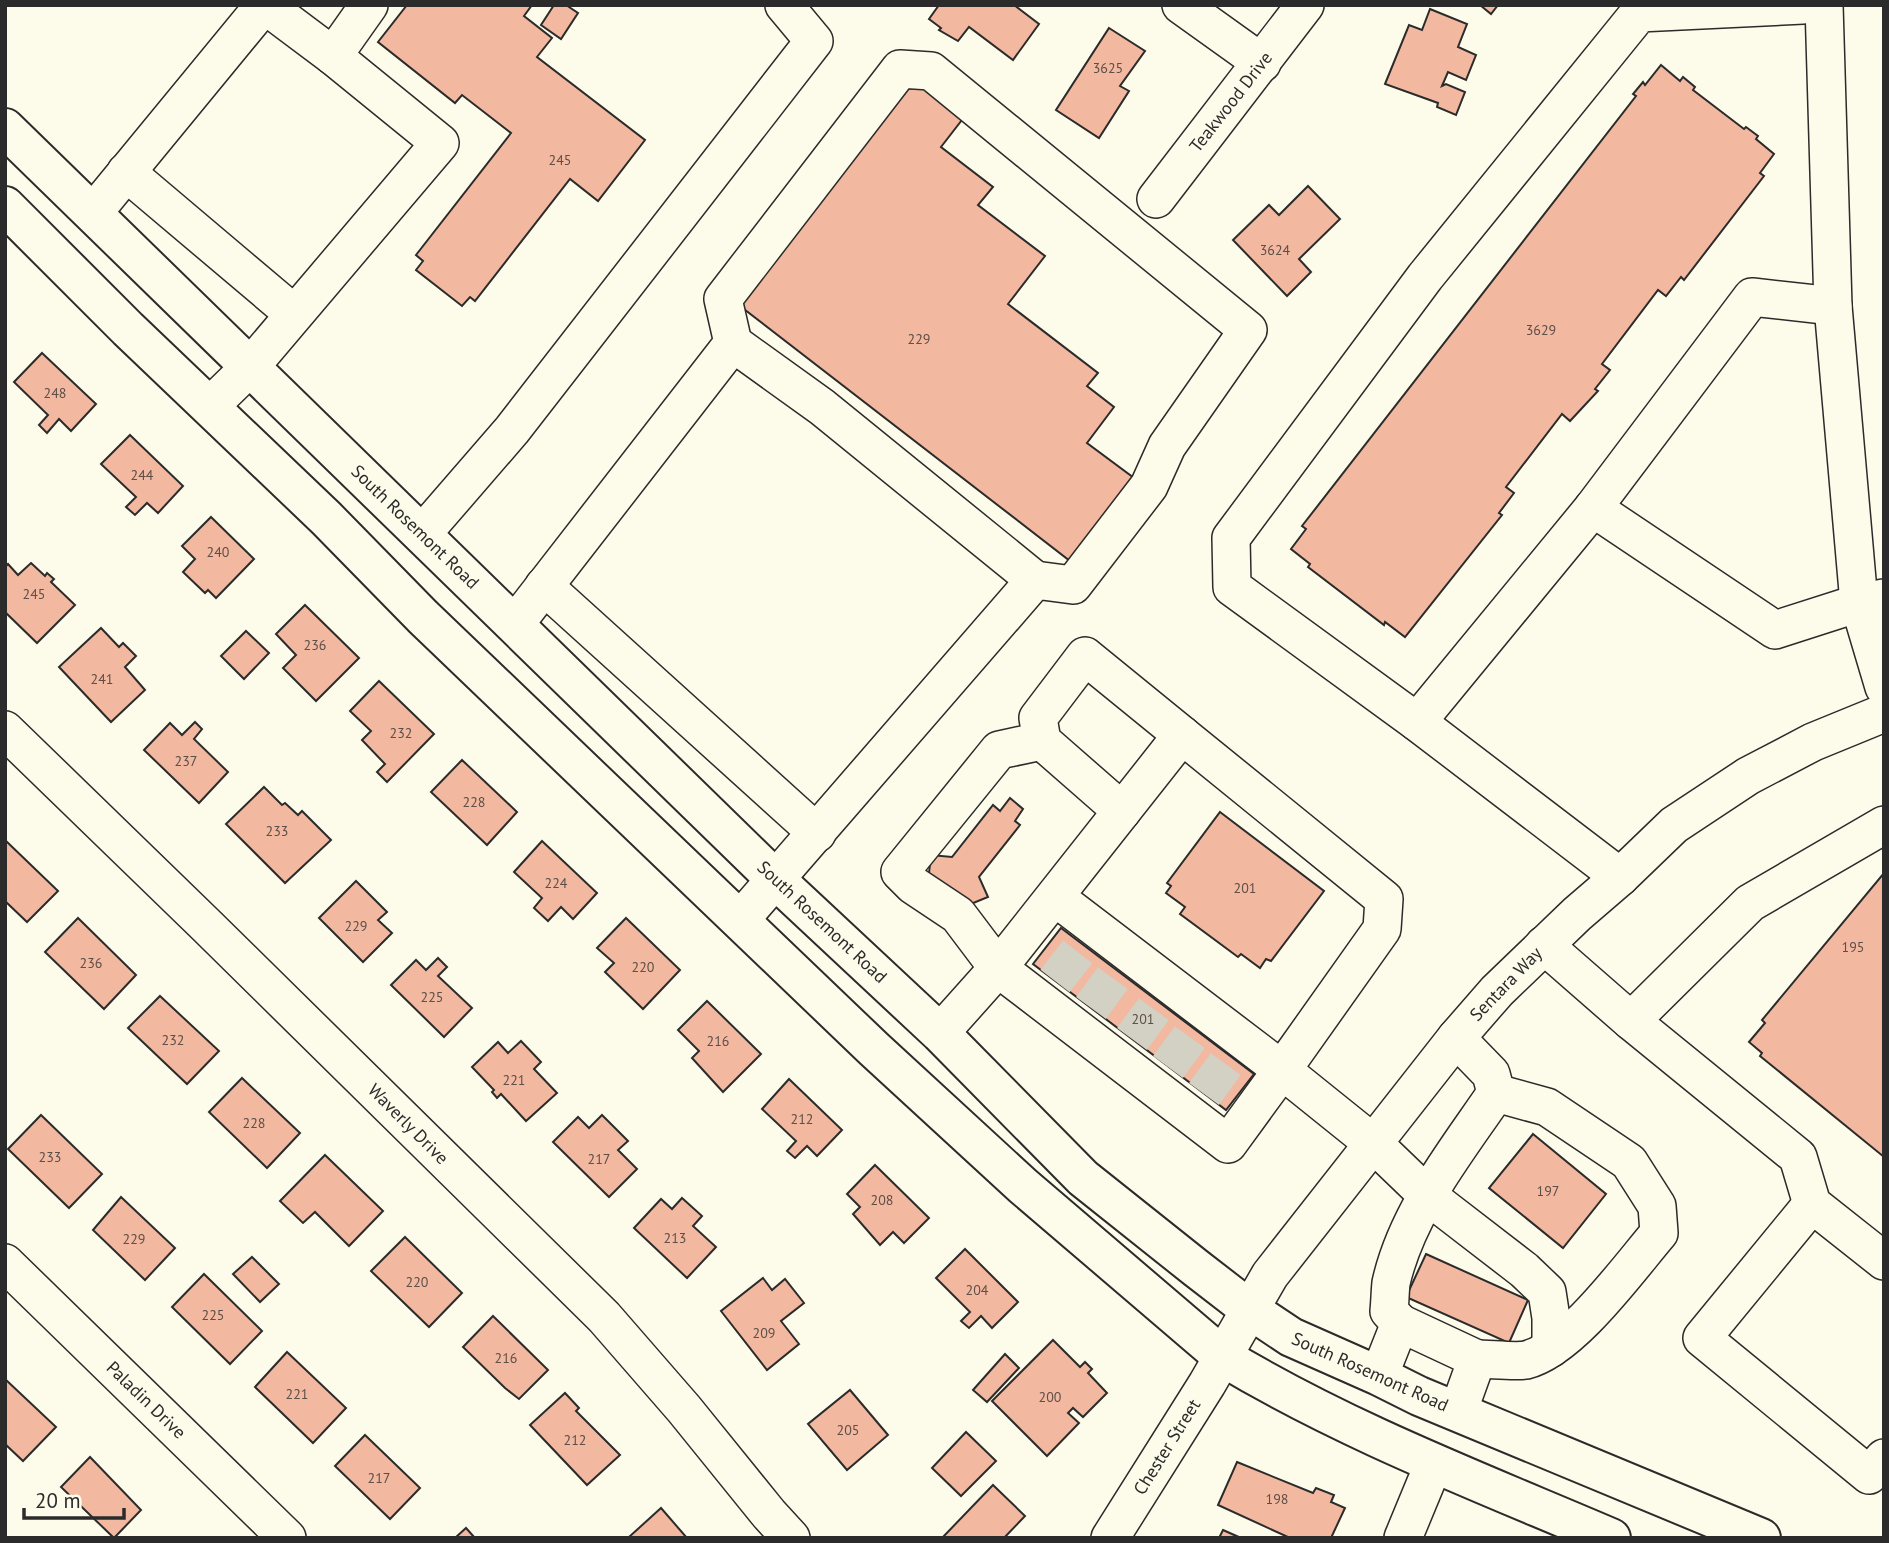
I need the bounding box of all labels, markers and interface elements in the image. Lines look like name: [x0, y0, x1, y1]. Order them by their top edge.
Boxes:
street label: Teakwood Drive: [1184, 47, 1277, 157]
house number: 3625: [1093, 59, 1123, 77]
house number: 245: [549, 151, 571, 169]
house number: 3624: [1260, 241, 1291, 259]
house number: 3629: [1526, 321, 1556, 339]
house number: 229: [908, 330, 930, 348]
house number: 248: [44, 384, 66, 402]
street label: South Rosemont Road: [347, 460, 484, 594]
house number: 244: [131, 466, 154, 484]
house number: 240: [207, 543, 230, 561]
house number: 245: [23, 585, 45, 603]
house number: 236: [304, 636, 326, 654]
house number: 241: [91, 670, 113, 688]
house number: 232: [390, 724, 412, 742]
house number: 237: [175, 752, 197, 770]
house number: 228: [463, 793, 485, 811]
house number: 233: [266, 822, 288, 840]
street label: South Rosemont Road: [753, 856, 892, 988]
house number: 224: [545, 874, 568, 892]
house number: 201: [1234, 879, 1256, 897]
house number: 229: [345, 917, 367, 935]
house number: 195: [1842, 938, 1864, 956]
street label: Sentara Way: [1465, 941, 1547, 1026]
house number: 236: [80, 954, 102, 972]
house number: 220: [632, 958, 655, 976]
house number: 225: [421, 988, 443, 1006]
house number: 201: [1132, 1010, 1154, 1028]
house number: 232: [162, 1031, 184, 1049]
house number: 216: [707, 1032, 729, 1050]
house number: 221: [503, 1071, 525, 1089]
street label: Waverly Drive: [363, 1078, 454, 1169]
house number: 212: [791, 1110, 813, 1128]
house number: 228: [243, 1114, 265, 1132]
house number: 233: [39, 1148, 61, 1166]
house number: 217: [588, 1150, 610, 1168]
house number: 197: [1537, 1182, 1559, 1200]
house number: 208: [871, 1191, 893, 1209]
house number: 213: [664, 1229, 686, 1247]
house number: 229: [123, 1230, 145, 1248]
house number: 220: [406, 1273, 429, 1291]
house number: 204: [966, 1281, 989, 1299]
house number: 225: [202, 1306, 224, 1324]
house number: 209: [753, 1324, 775, 1342]
street label: South Rosemont Road: [1288, 1327, 1452, 1416]
house number: 216: [495, 1349, 517, 1367]
street label: Paladin Drive: [102, 1356, 191, 1443]
house number: 221: [286, 1385, 308, 1403]
house number: 200: [1039, 1388, 1062, 1406]
street label: Chester Street: [1128, 1395, 1205, 1499]
house number: 205: [837, 1421, 859, 1439]
house number: 212: [564, 1431, 586, 1449]
house number: 217: [368, 1469, 390, 1487]
scale bar: [24, 1476, 124, 1520]
text: 20 m: [35, 1487, 81, 1514]
house number: 198: [1266, 1490, 1288, 1508]

